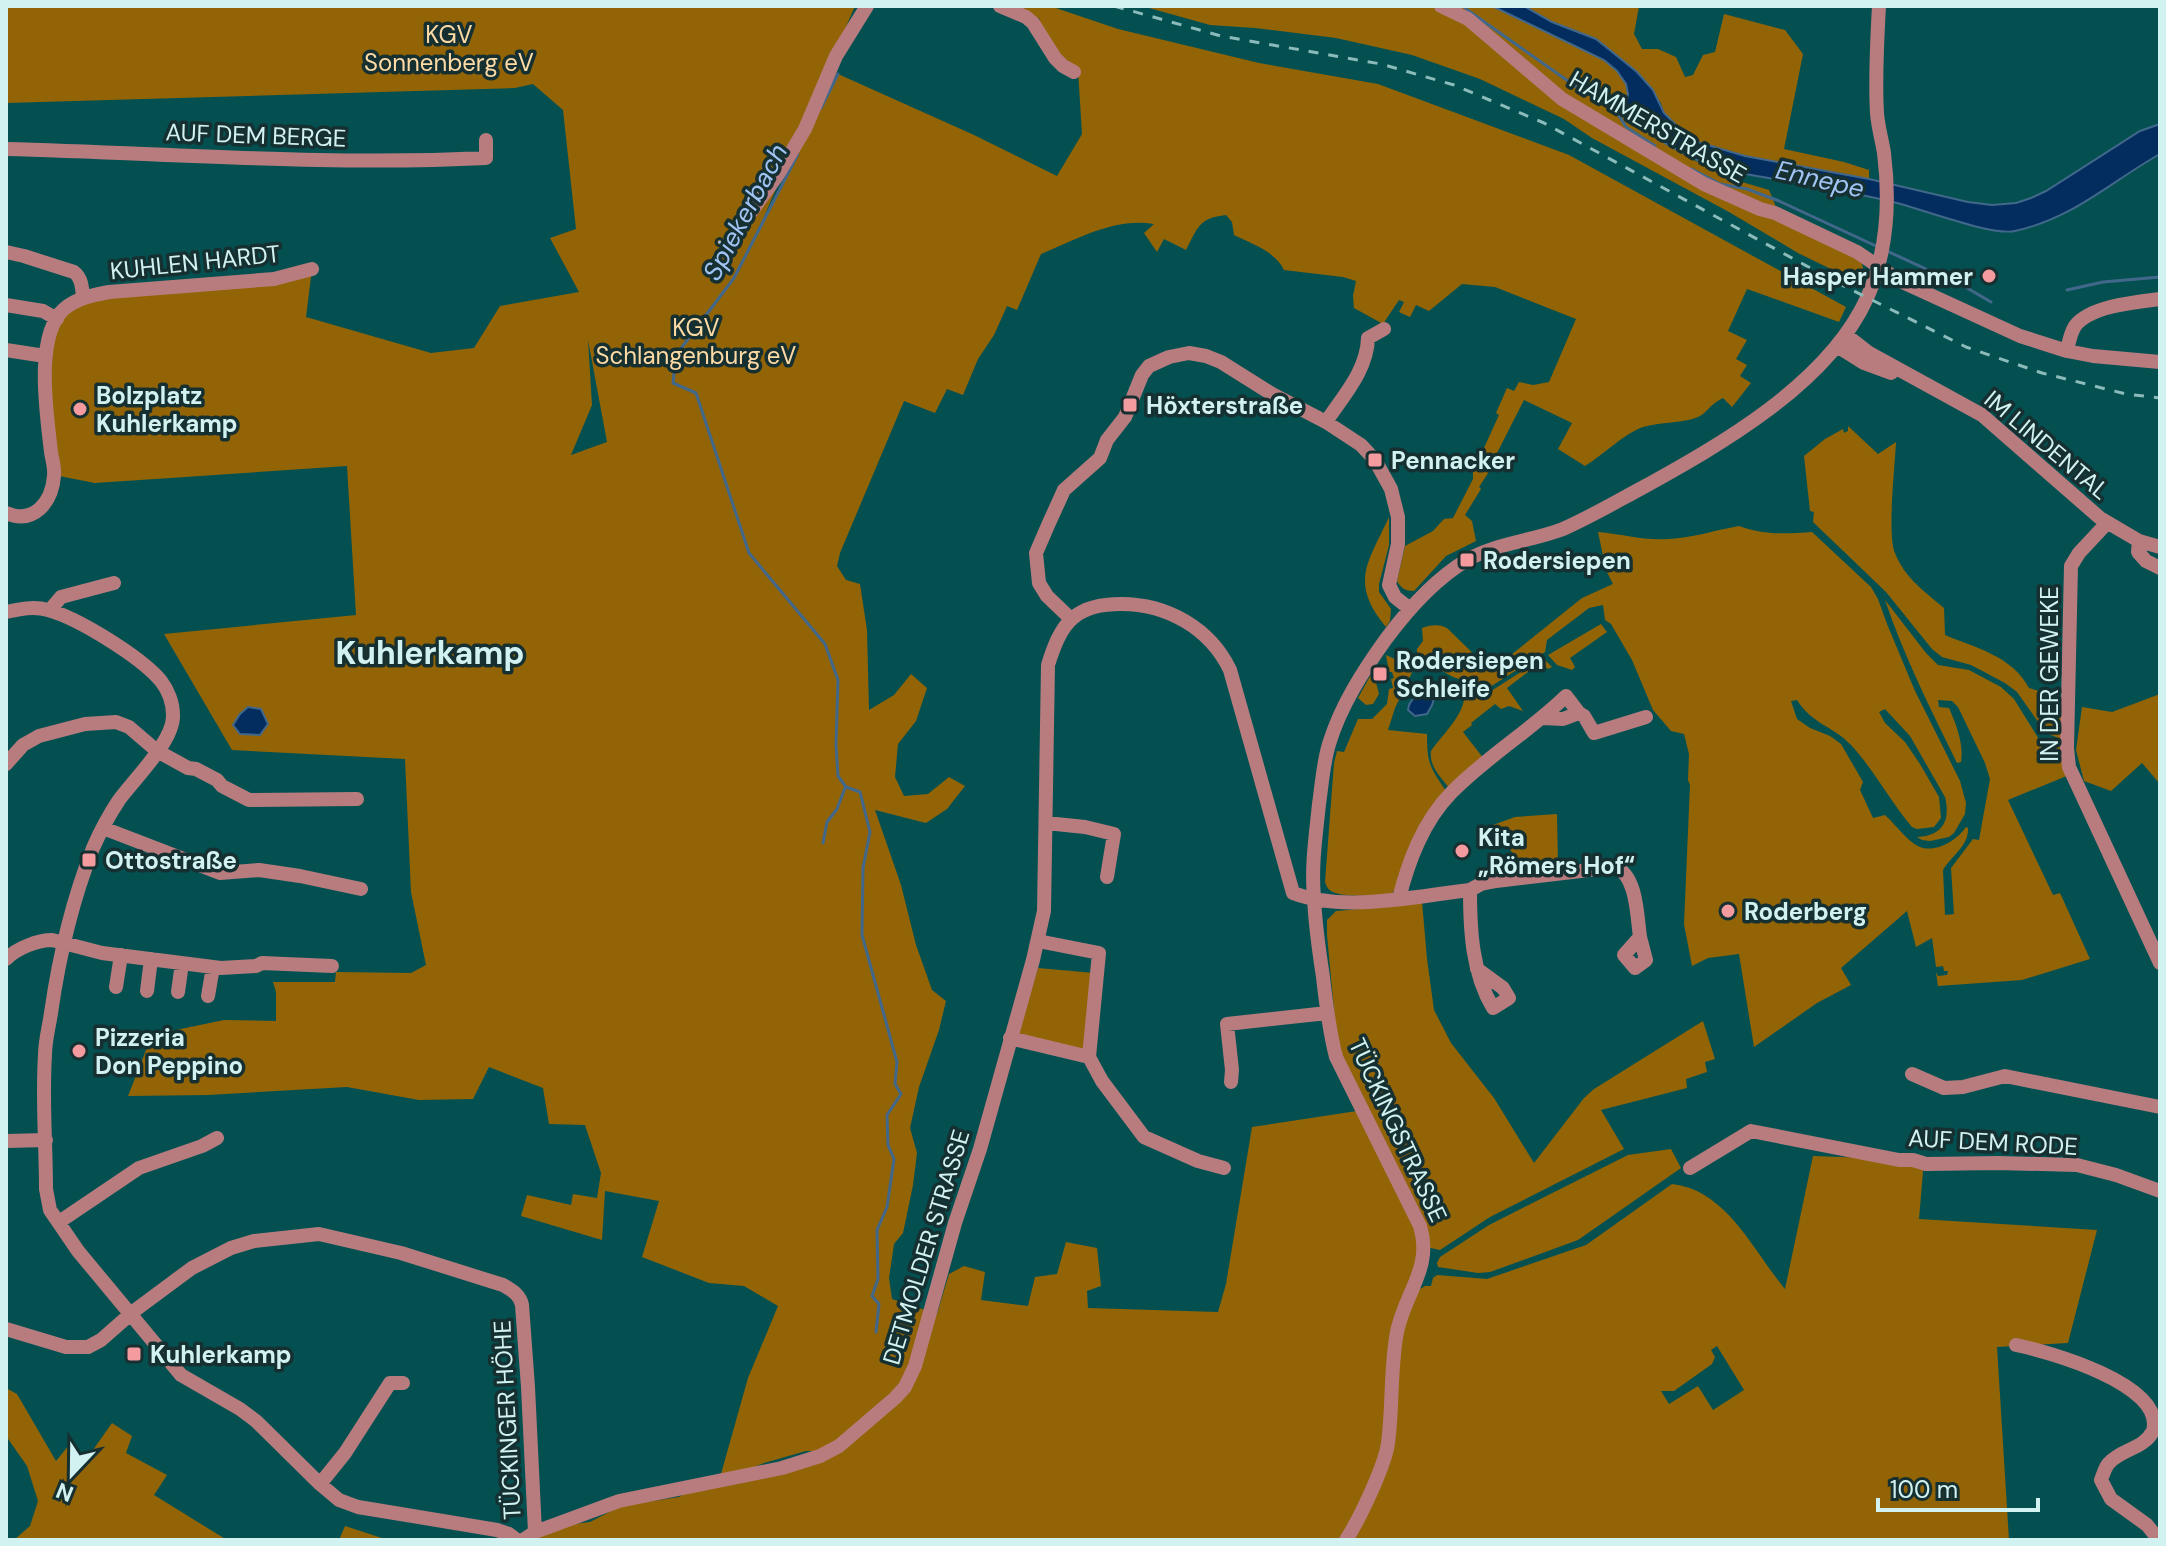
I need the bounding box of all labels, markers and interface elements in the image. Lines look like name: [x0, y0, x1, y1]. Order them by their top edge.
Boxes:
park label: KGV Sonnenberg eV: [364, 19, 534, 78]
street label: HAMMERSTRASSE: [1564, 64, 1752, 190]
street label: AUF DEM BERGE: [165, 116, 347, 154]
water label: Spiekerbach: [695, 138, 795, 286]
water label: Ennepe: [1772, 152, 1868, 206]
street label: KUHLEN HARDT: [108, 238, 282, 286]
place label: Hasper Hammer: [1783, 261, 1973, 292]
marker: Hasper Hammer: [1980, 267, 1998, 285]
park label: KGV Schlangenburg eV: [596, 312, 796, 371]
place label: Bolzplatz Kuhlerkamp: [96, 380, 238, 439]
street label: IM LINDENTAL: [1978, 384, 2116, 506]
place label: Höxterstraße: [1146, 390, 1303, 421]
marker: Höxterstraße: [1121, 396, 1139, 414]
marker: Bolzplatz Kuhlerkamp: [71, 400, 89, 418]
place label: Pennacker: [1391, 445, 1515, 476]
marker: Pennacker: [1366, 451, 1384, 469]
place label: Rodersiepen: [1483, 545, 1631, 576]
marker: Rodersiepen: [1458, 551, 1476, 569]
street label: IN DER GEWEKE: [2034, 586, 2065, 762]
district label: Kuhlerkamp: [336, 632, 524, 674]
place label: Rodersiepen Schleife: [1396, 645, 1544, 704]
marker: Rodersiepen Schleife: [1371, 665, 1389, 683]
place label: Kita „Römers Hof“: [1478, 822, 1635, 881]
marker: Kita „Römers Hof“: [1453, 842, 1471, 860]
place label: Ottostraße: [105, 845, 237, 876]
marker: Ottostraße: [80, 851, 98, 869]
place label: Roderberg: [1744, 896, 1867, 927]
marker: Roderberg: [1719, 902, 1737, 920]
place label: Pizzeria Don Peppino: [95, 1022, 243, 1081]
street label: TÜCKINGSTRASSE: [1342, 1033, 1454, 1227]
marker: Pizzeria Don Peppino: [70, 1042, 88, 1060]
street label: AUF DEM RODE: [1907, 1122, 2079, 1162]
street label: DETMOLDER STRASSE: [875, 1126, 977, 1368]
street label: TÜCKINGER HÖHE: [486, 1319, 528, 1521]
place label: Kuhlerkamp: [150, 1339, 292, 1370]
marker: Kuhlerkamp: [125, 1345, 143, 1363]
north arrow: [32, 1434, 112, 1514]
scale bar: [1878, 1462, 2038, 1512]
text: 100 m: [1890, 1474, 1958, 1505]
text: N: [52, 1476, 78, 1509]

